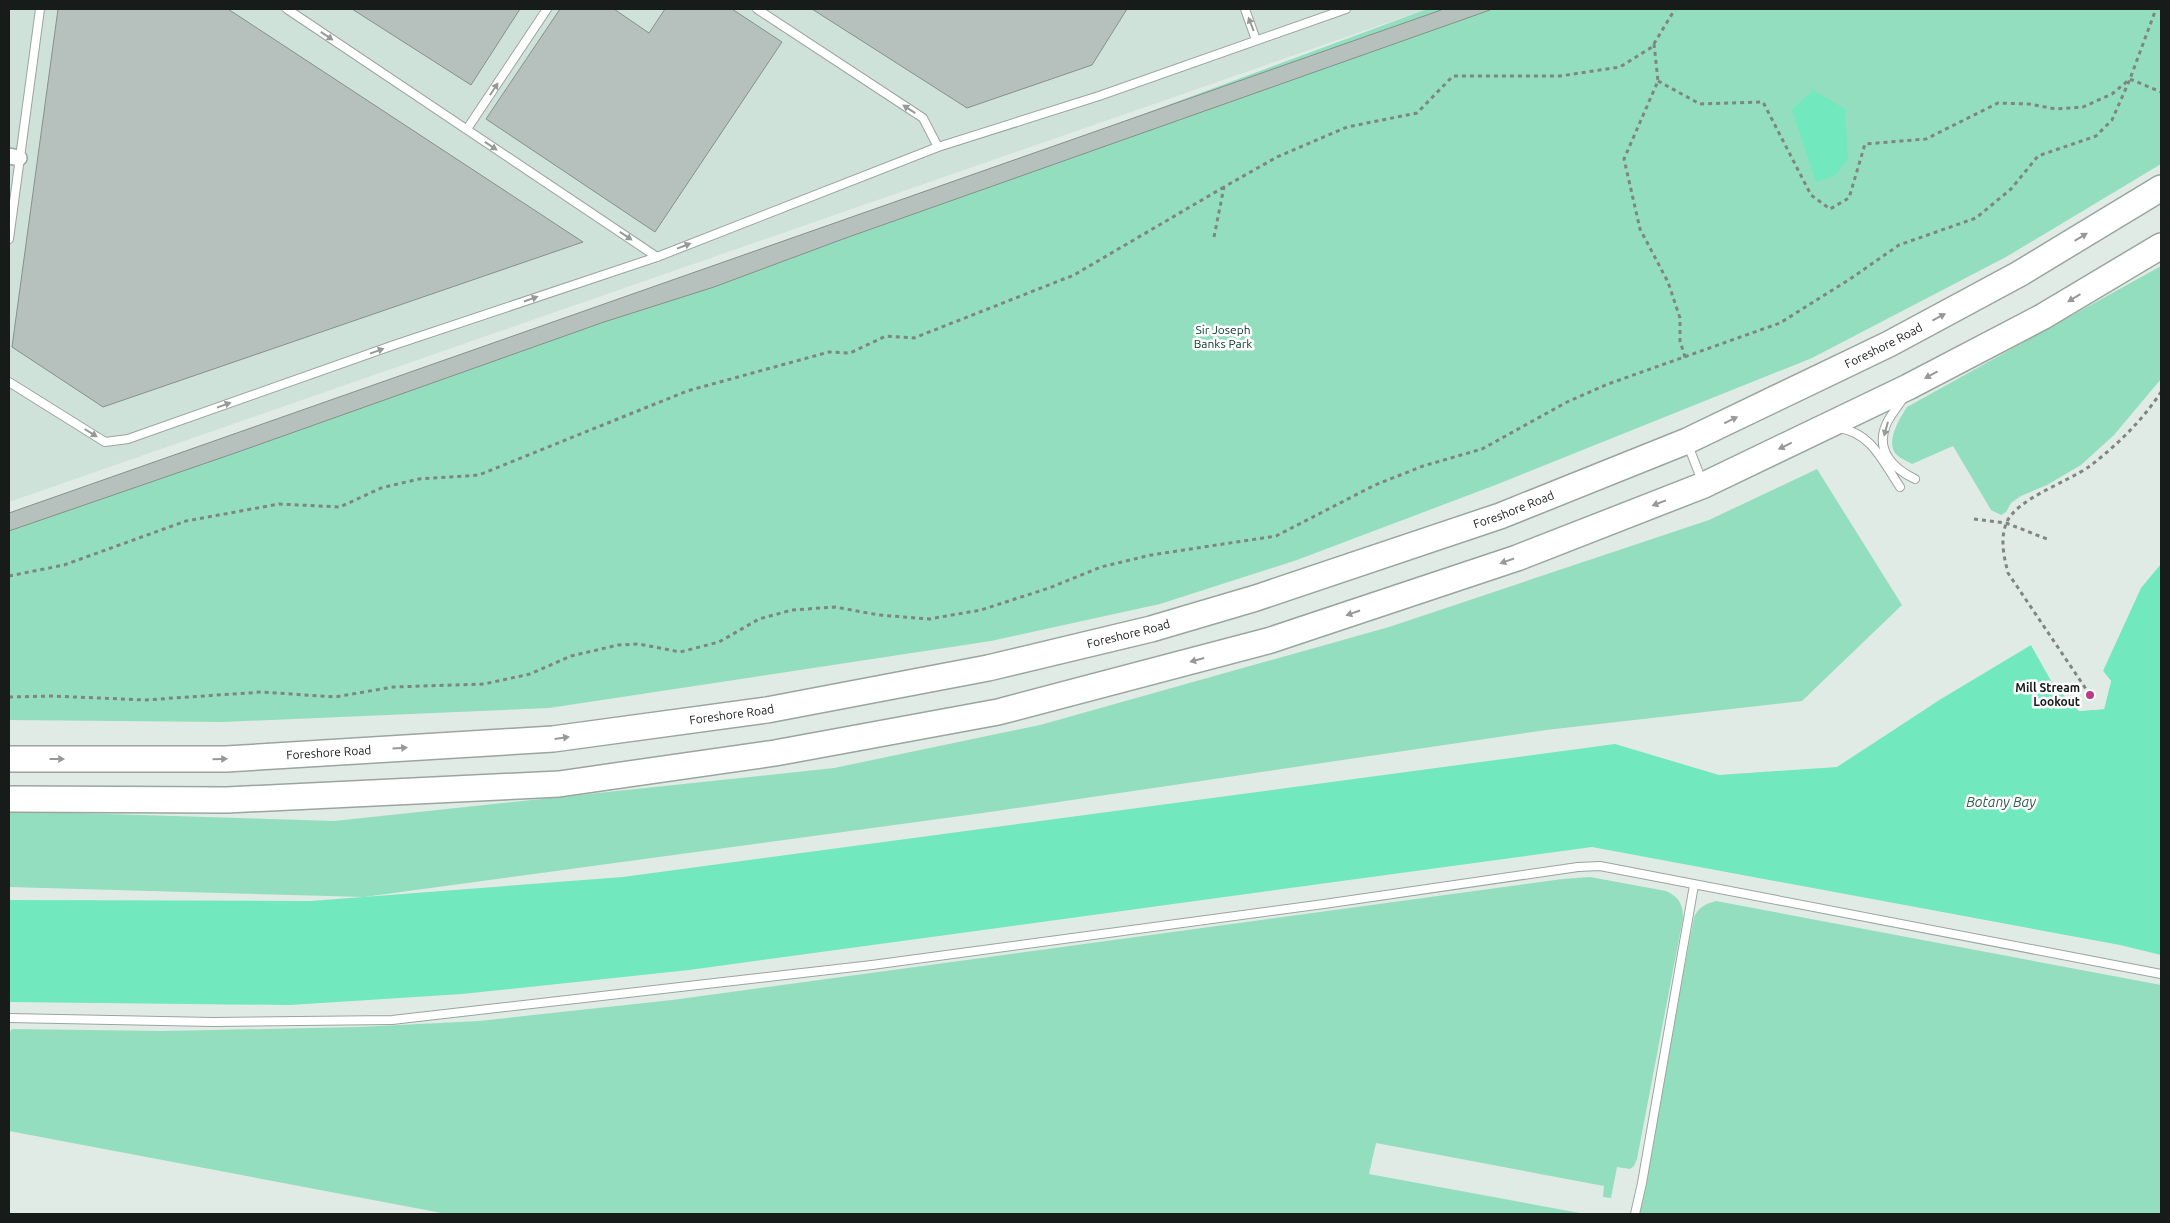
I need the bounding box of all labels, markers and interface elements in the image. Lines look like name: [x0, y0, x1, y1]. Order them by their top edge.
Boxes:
one-way arrow: [1247, 16, 1255, 31]
one-way arrow: [320, 31, 334, 41]
one-way arrow: [489, 82, 499, 95]
one-way arrow: [902, 104, 916, 114]
one-way arrow: [485, 141, 498, 151]
one-way arrow: [620, 231, 633, 241]
one-way arrow: [2074, 233, 2087, 242]
one-way arrow: [677, 242, 692, 250]
one-way arrow: [2068, 293, 2081, 302]
one-way arrow: [523, 295, 538, 302]
one-way arrow: [1932, 313, 1946, 321]
street label: Foreshore Road: [1843, 320, 1924, 370]
park label: Sir Joseph Banks Park: [1194, 323, 1252, 350]
one-way arrow: [369, 347, 384, 354]
one-way arrow: [1924, 371, 1938, 379]
one-way arrow: [216, 401, 231, 408]
one-way arrow: [1724, 416, 1738, 424]
one-way arrow: [1881, 422, 1889, 437]
one-way arrow: [84, 428, 97, 437]
one-way arrow: [1778, 442, 1792, 450]
street label: Foreshore Road: [1472, 488, 1556, 530]
one-way arrow: [1651, 500, 1666, 507]
one-way arrow: [1499, 558, 1514, 566]
one-way arrow: [1345, 609, 1360, 617]
street label: Foreshore Road: [1085, 617, 1171, 650]
one-way arrow: [1190, 656, 1205, 664]
place label: Mill Stream Lookout: [2015, 681, 2080, 708]
marker: Mill Stream Lookout: [2084, 689, 2096, 701]
street label: Foreshore Road: [689, 702, 775, 726]
one-way arrow: [554, 733, 570, 741]
street label: Foreshore Road: [286, 743, 372, 761]
one-way arrow: [392, 744, 408, 752]
one-way arrow: [50, 755, 66, 763]
one-way arrow: [212, 755, 228, 763]
water label: Botany Bay: [1966, 794, 2036, 810]

